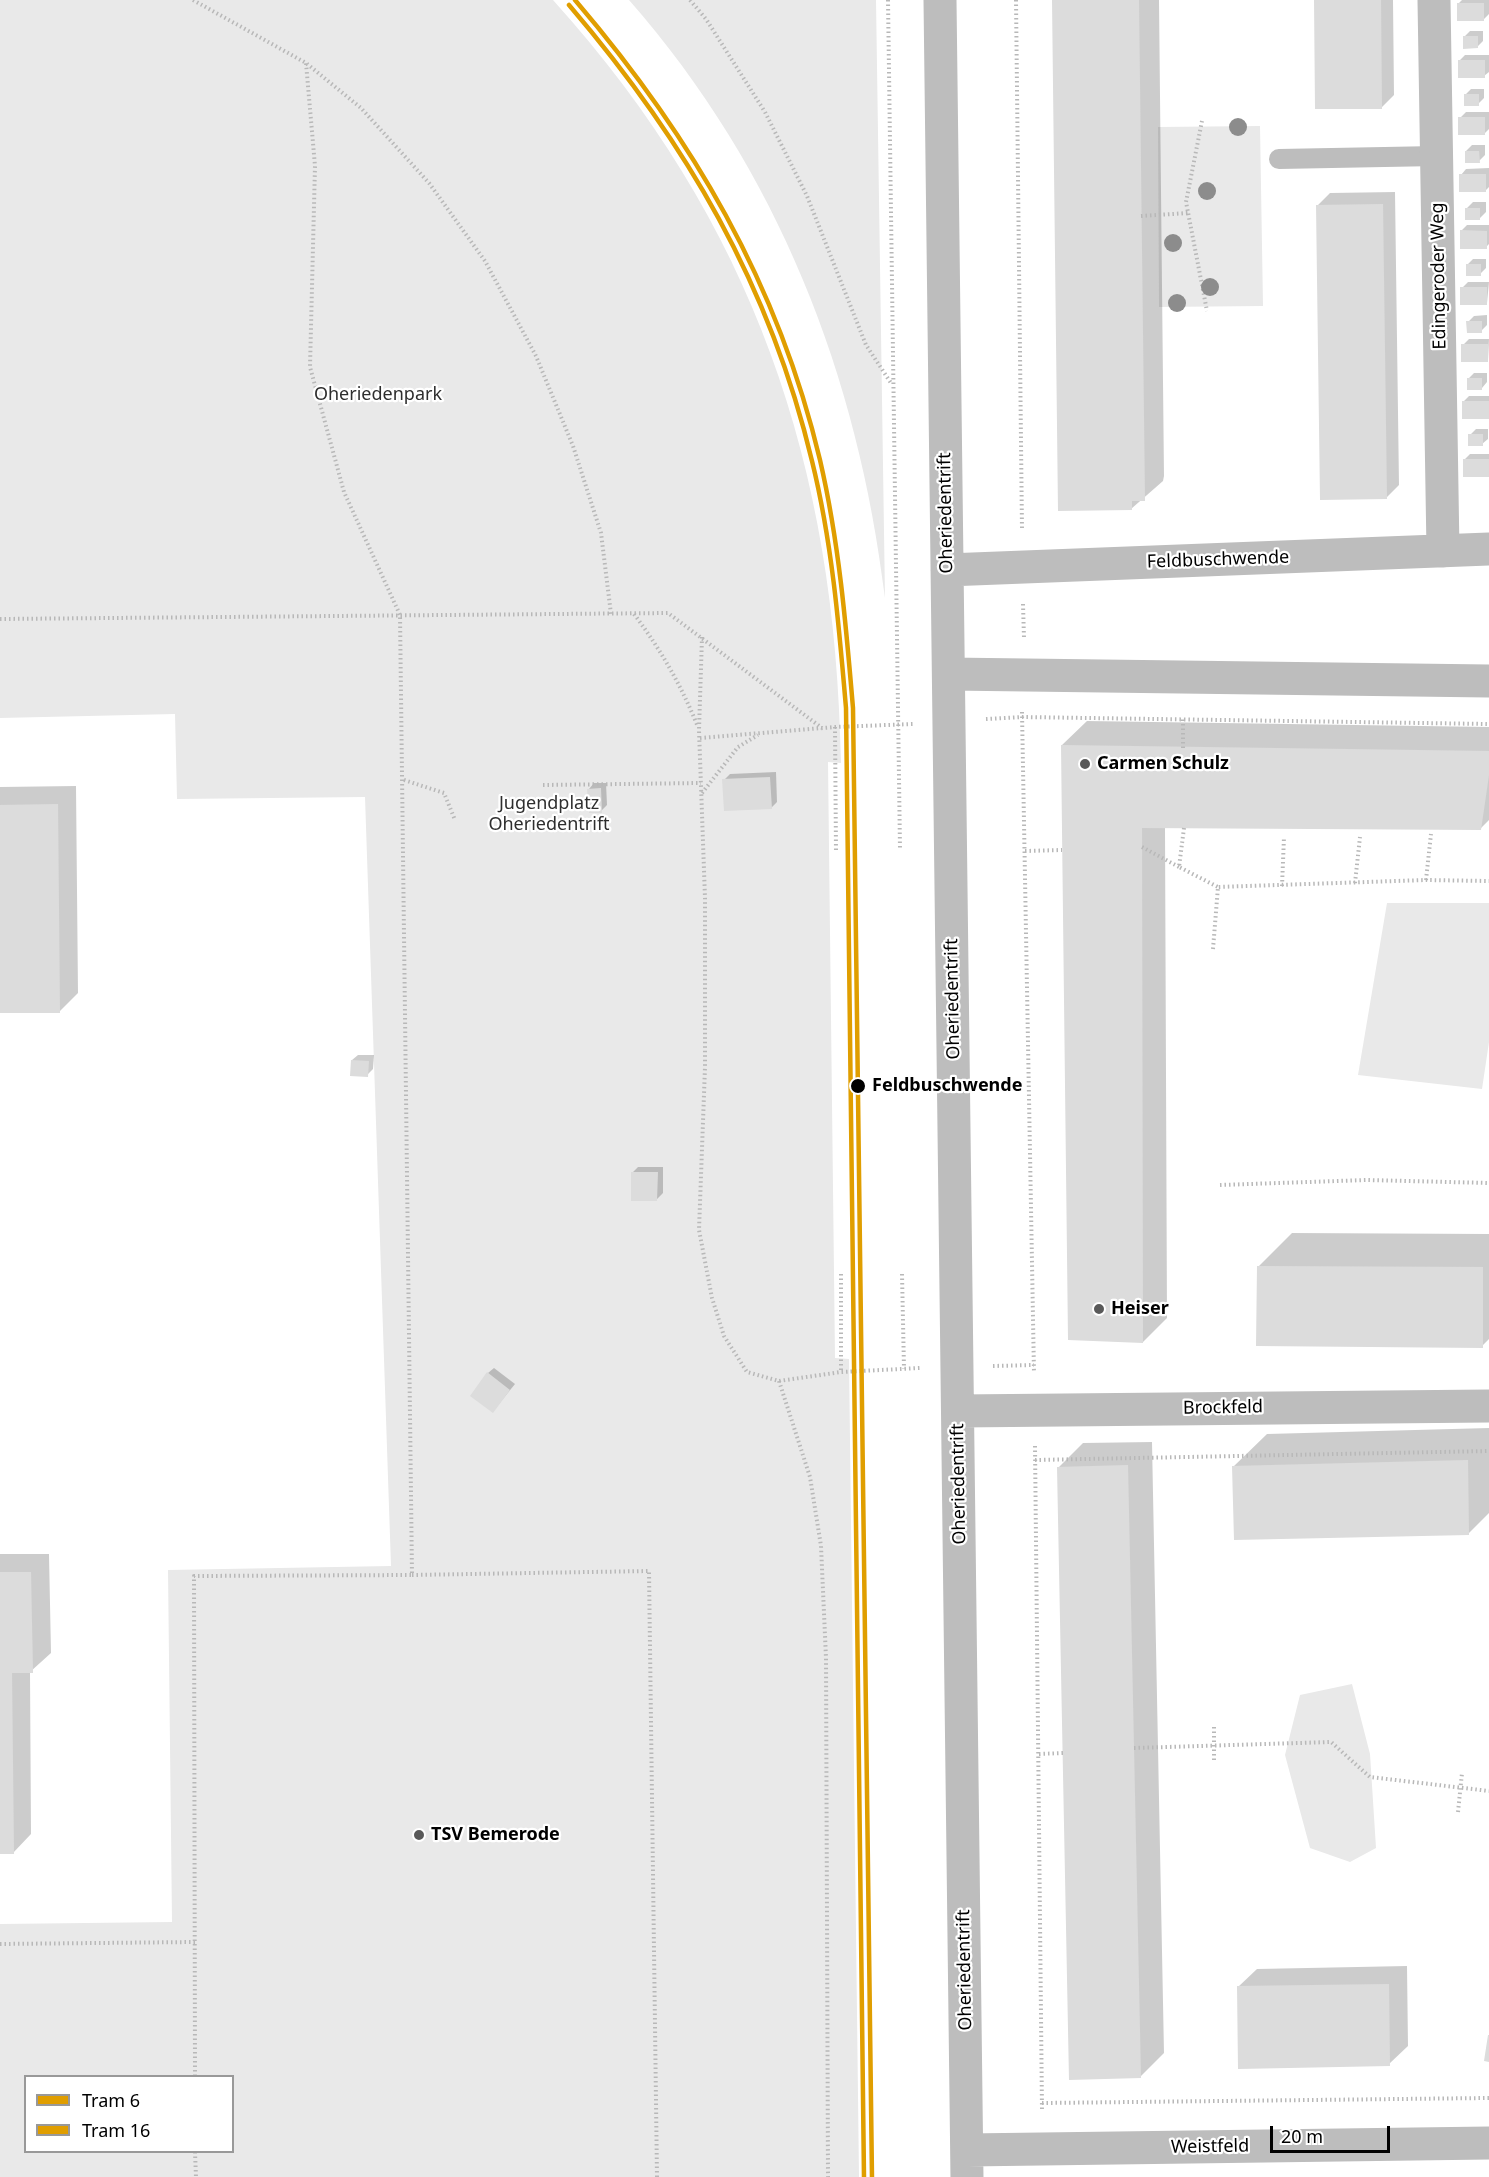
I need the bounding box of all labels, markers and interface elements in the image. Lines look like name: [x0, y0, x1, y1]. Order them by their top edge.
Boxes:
street label: Edingeroder Weg: [1427, 202, 1451, 350]
park label: Oheriedenpark: [314, 384, 442, 406]
street label: Oheriedentrift: [934, 452, 958, 574]
street label: Feldbuschwende: [1146, 547, 1290, 573]
place label: Carmen Schulz: [1097, 753, 1229, 775]
marker: Carmen Schulz: [1078, 757, 1092, 771]
park label: Jugendplatz Oheriedentrift: [488, 793, 610, 836]
street label: Oheriedentrift: [941, 938, 965, 1060]
place label: Feldbuschwende: [872, 1075, 1022, 1097]
marker: Feldbuschwende: [849, 1077, 867, 1095]
place label: Heiser: [1111, 1298, 1169, 1320]
marker: Heiser: [1092, 1302, 1106, 1316]
street label: Brockfeld: [1183, 1397, 1263, 1419]
street label: Oheriedentrift: [947, 1423, 971, 1545]
place label: TSV Bemerode: [431, 1824, 560, 1846]
marker: TSV Bemerode: [412, 1828, 426, 1842]
street label: Oheriedentrift: [953, 1909, 977, 2031]
legend: [24, 2075, 234, 2153]
text: Tram 6: [82, 2088, 140, 2112]
scale bar: [1273, 2114, 1393, 2152]
text: Tram 16: [82, 2118, 150, 2142]
text: 20 m: [1281, 2124, 1323, 2148]
street label: Weistfeld: [1171, 2136, 1249, 2158]

